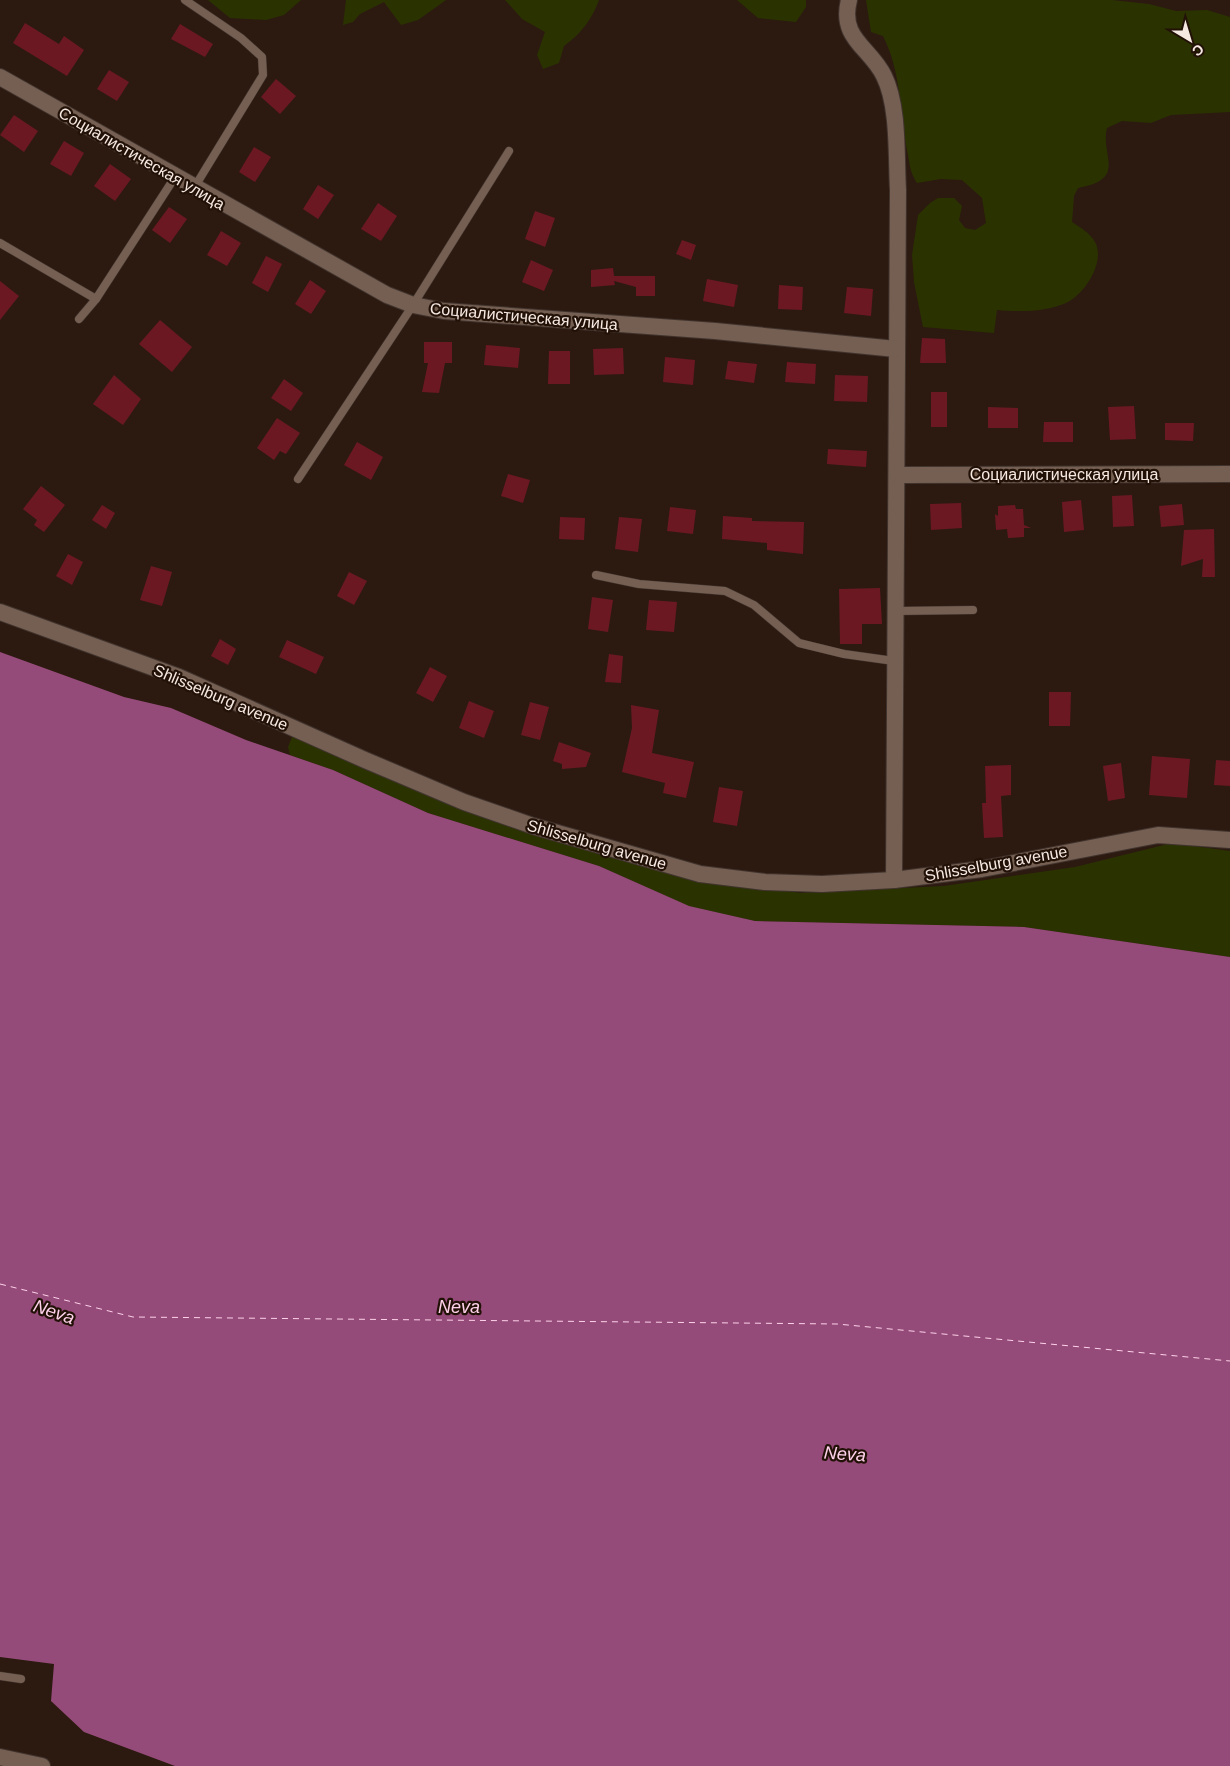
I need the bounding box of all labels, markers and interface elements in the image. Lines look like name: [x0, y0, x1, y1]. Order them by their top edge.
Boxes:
north arrow: [1165, 15, 1215, 65]
text: С: [1189, 41, 1207, 60]
street label: Социалистическая улица: [56, 104, 228, 213]
street label: Социалистическая улица: [429, 300, 619, 333]
street label: Социалистическая улица: [970, 466, 1158, 483]
street label: Shlisselburg avenue: [151, 661, 291, 733]
street label: Shlisselburg avenue: [525, 816, 669, 873]
street label: Shlisselburg avenue: [924, 843, 1069, 884]
water label: Neva: [31, 1296, 77, 1328]
water label: Neva: [438, 1297, 480, 1317]
water label: Neva: [823, 1443, 867, 1465]

